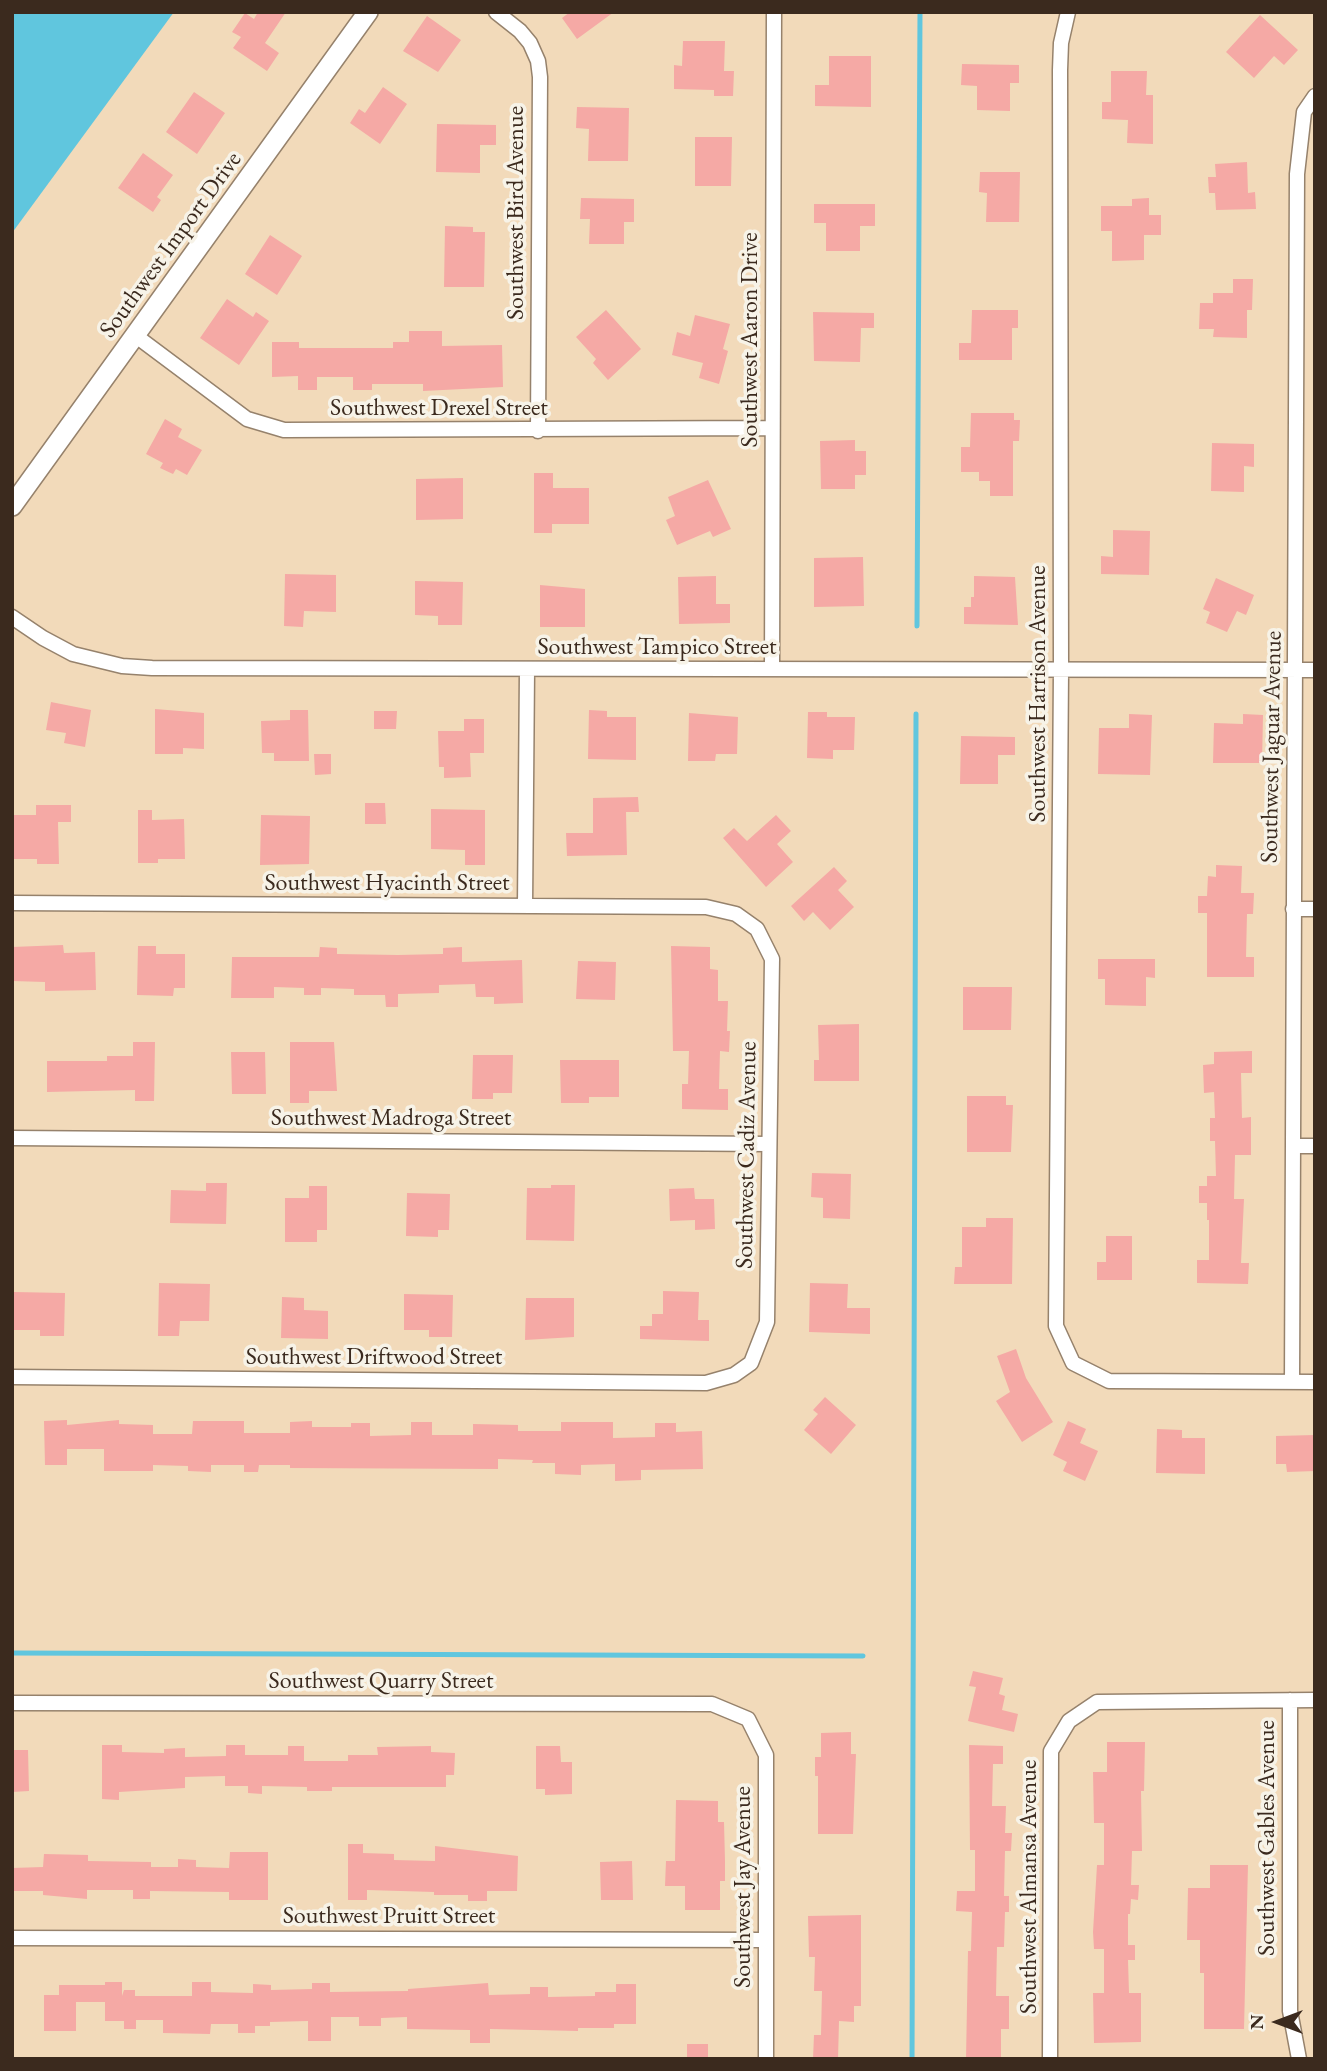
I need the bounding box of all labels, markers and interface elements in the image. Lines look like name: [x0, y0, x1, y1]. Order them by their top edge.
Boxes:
street label: Southwest Bird Avenue: [502, 106, 530, 320]
street label: Southwest Import Drive: [94, 146, 248, 344]
street label: Southwest Aaron Drive: [736, 232, 764, 448]
street label: Southwest Drexel Street: [330, 394, 548, 422]
street label: Southwest Harrison Avenue: [1024, 565, 1052, 823]
street label: Southwest Jaguar Avenue: [1256, 631, 1288, 863]
street label: Southwest Tampico Street: [537, 633, 777, 661]
street label: Southwest Hyacinth Street: [264, 869, 510, 897]
street label: Southwest Cadiz Avenue: [731, 1041, 763, 1269]
street label: Southwest Madroga Street: [271, 1104, 511, 1132]
street label: Southwest Driftwood Street: [246, 1343, 502, 1371]
street label: Southwest Quarry Street: [269, 1667, 493, 1695]
street label: Southwest Gables Avenue: [1253, 1720, 1281, 1956]
street label: Southwest Almansa Avenue: [1015, 1760, 1043, 2014]
street label: Southwest Jay Avenue: [729, 1786, 757, 1988]
street label: Southwest Pruitt Street: [283, 1902, 495, 1930]
north arrow: [1243, 1987, 1313, 2057]
text: N: [1244, 2014, 1269, 2030]

